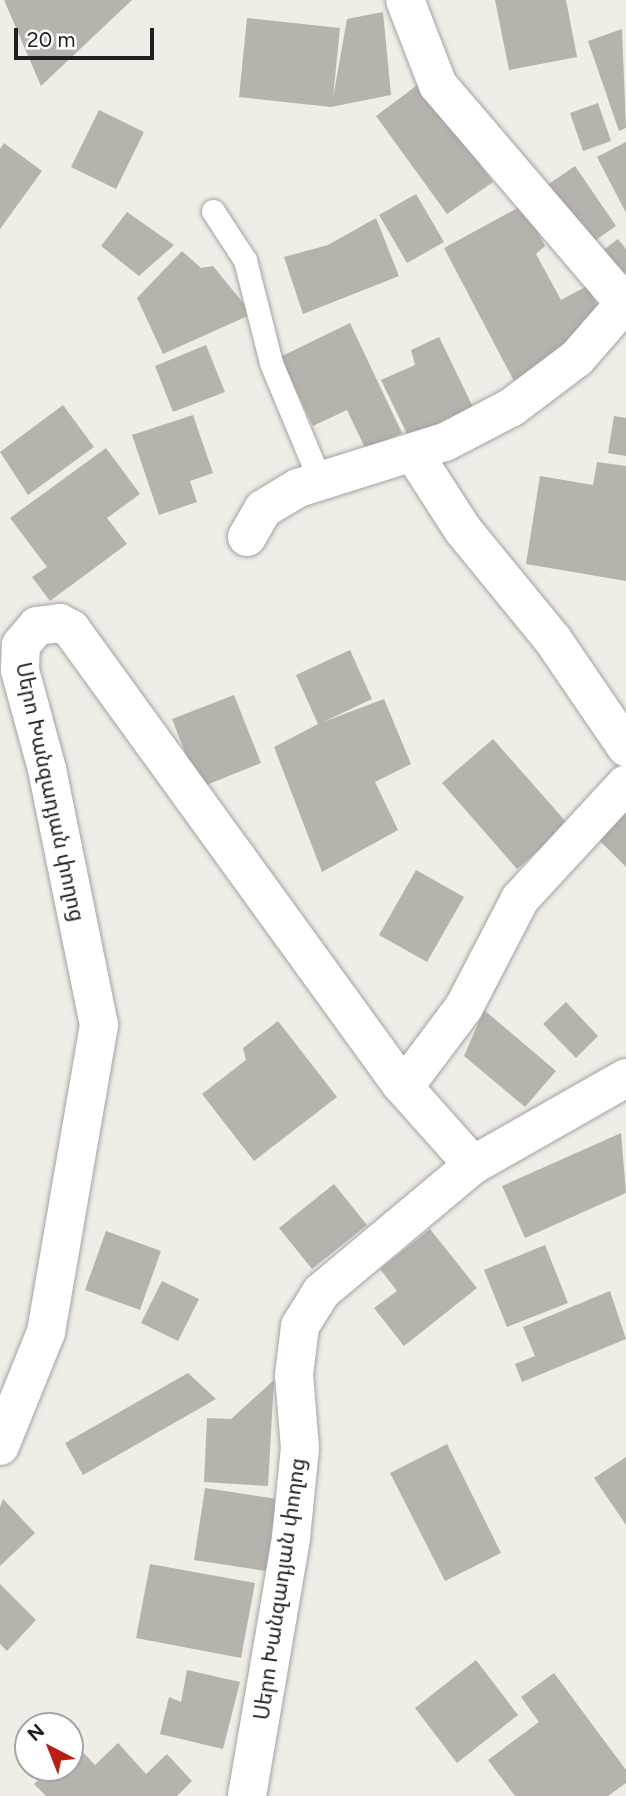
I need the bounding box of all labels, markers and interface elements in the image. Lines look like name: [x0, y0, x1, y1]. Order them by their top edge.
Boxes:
scale bar: [18, 14, 158, 58]
text: 20 m: [27, 27, 75, 52]
street label: Սերո Խանզադյան փողոց: [10, 660, 90, 924]
street label: Սերո Խանզադյան փողոց: [249, 1456, 311, 1722]
north arrow: [14, 1712, 84, 1782]
text: N: [23, 1719, 49, 1746]

